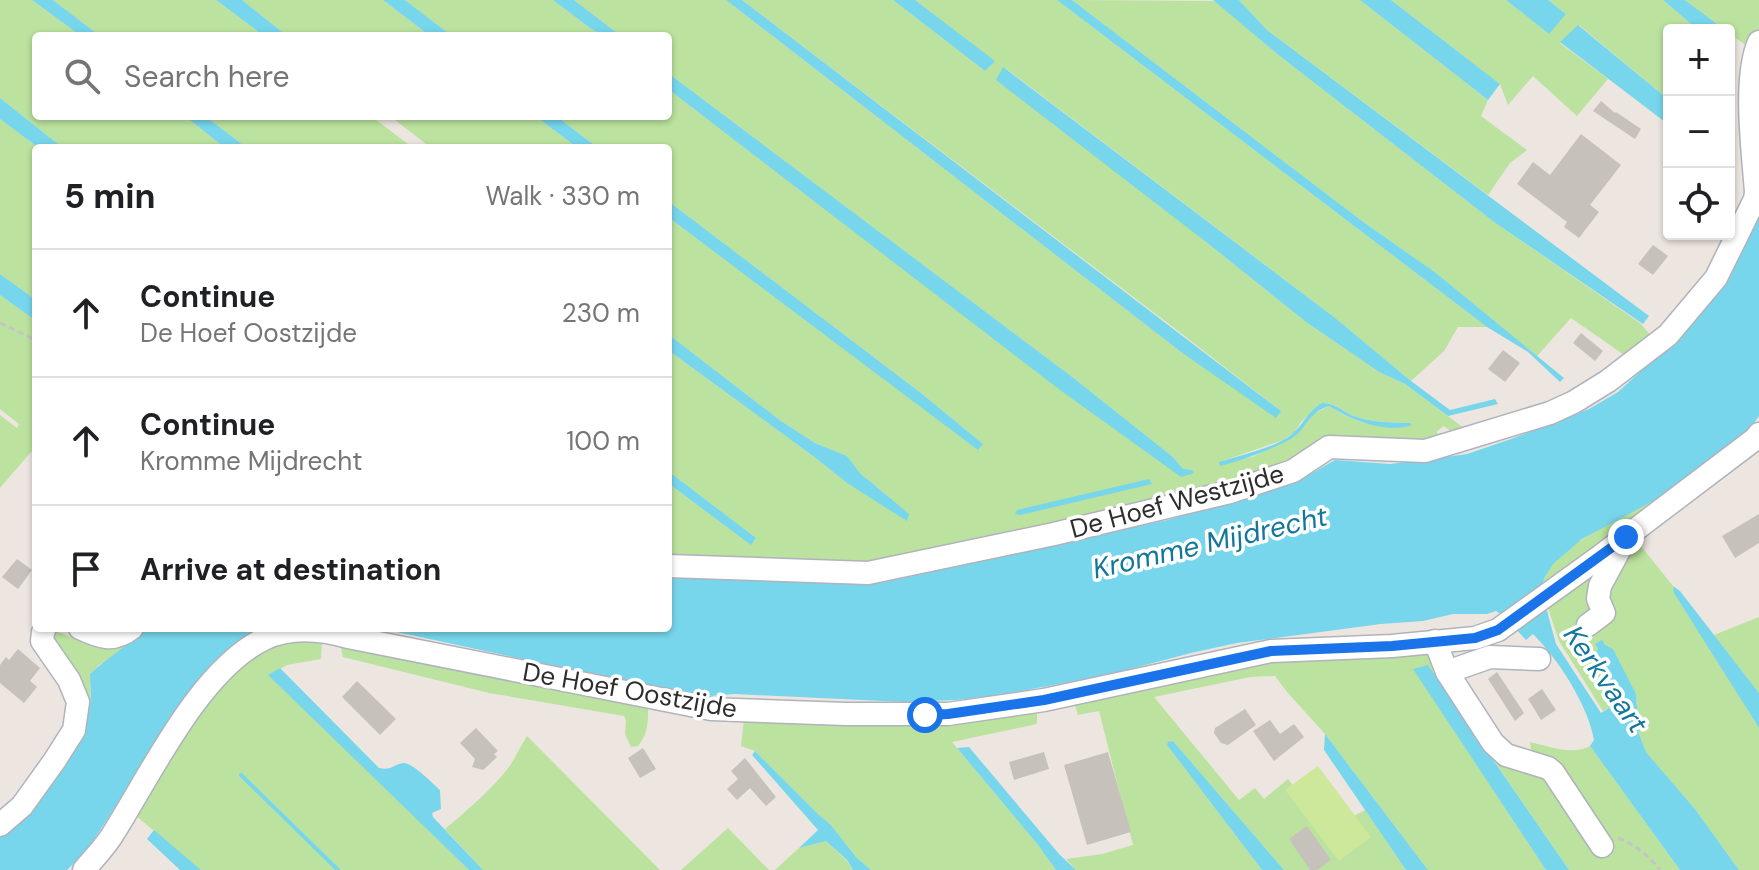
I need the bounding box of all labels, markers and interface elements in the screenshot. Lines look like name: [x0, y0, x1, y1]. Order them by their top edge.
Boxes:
map controls: [1663, 24, 1735, 240]
button: +: [1663, 24, 1735, 96]
search box: [32, 32, 672, 120]
icon: search: [60, 54, 104, 98]
text: Search here: [124, 57, 290, 96]
button: −: [1663, 96, 1735, 168]
button: locate: [1663, 168, 1735, 240]
text: 5 min: [64, 174, 155, 219]
text: Walk · 330 m: [485, 179, 640, 213]
text: Continue: [140, 277, 275, 316]
icon: ahead: [64, 291, 108, 335]
text: 230 m: [562, 296, 640, 330]
text: De Hoef Oostzijde: [140, 316, 357, 350]
text: Continue: [140, 405, 275, 444]
icon: ahead: [64, 419, 108, 463]
text: 100 m: [566, 424, 640, 458]
text: Kromme Mijdrecht: [140, 444, 362, 478]
street label: De Hoef Westzijde: [1066, 456, 1288, 546]
water label: Kromme Mijdrecht: [1089, 497, 1331, 587]
route end: [1608, 519, 1644, 555]
icon: arrive: [64, 547, 108, 591]
text: Arrive at destination: [140, 550, 441, 589]
water label: Kerkvaart: [1555, 618, 1656, 740]
street label: De Hoef Oostzijde: [520, 654, 740, 726]
route start: [907, 697, 943, 733]

